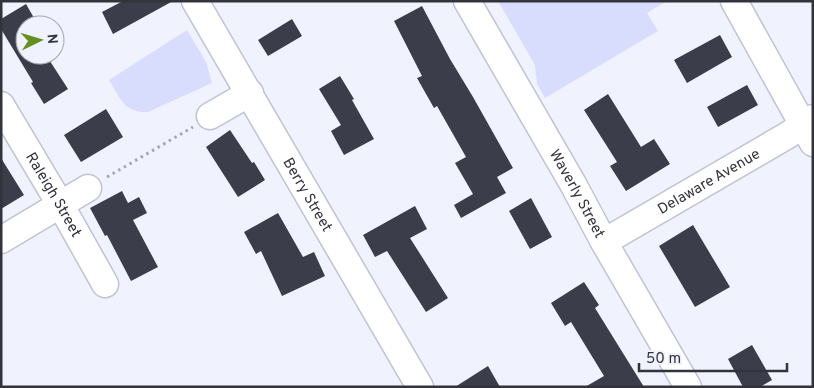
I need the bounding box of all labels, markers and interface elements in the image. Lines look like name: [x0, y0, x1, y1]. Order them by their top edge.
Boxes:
north arrow: [15, 15, 65, 65]
text: N: [43, 33, 60, 45]
street label: Delaware Avenue: [655, 145, 764, 220]
street label: Waverly Street: [544, 146, 608, 242]
street label: Raleigh Street: [20, 149, 85, 241]
street label: Berry Street: [277, 155, 336, 236]
scale bar: [639, 340, 786, 372]
text: 50 m: [646, 350, 681, 369]

